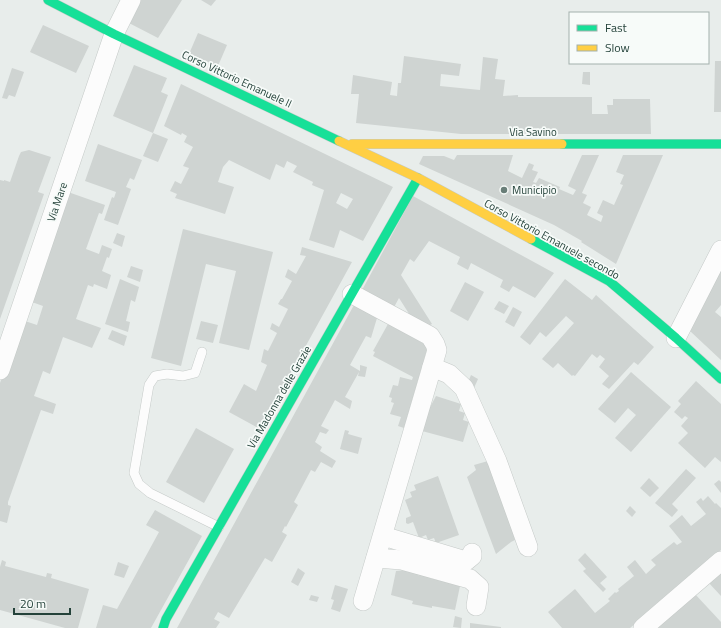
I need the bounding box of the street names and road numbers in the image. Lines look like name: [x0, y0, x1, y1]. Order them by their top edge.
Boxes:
street label: Corso Vittorio Emanuele II: [179, 46, 295, 112]
street label: Via Savino: [509, 124, 557, 140]
street label: Via Mare: [43, 180, 71, 224]
street label: Corso Vittorio Emanuele secondo: [481, 195, 623, 283]
street label: Via Madonna delle Grazie: [243, 342, 315, 451]

